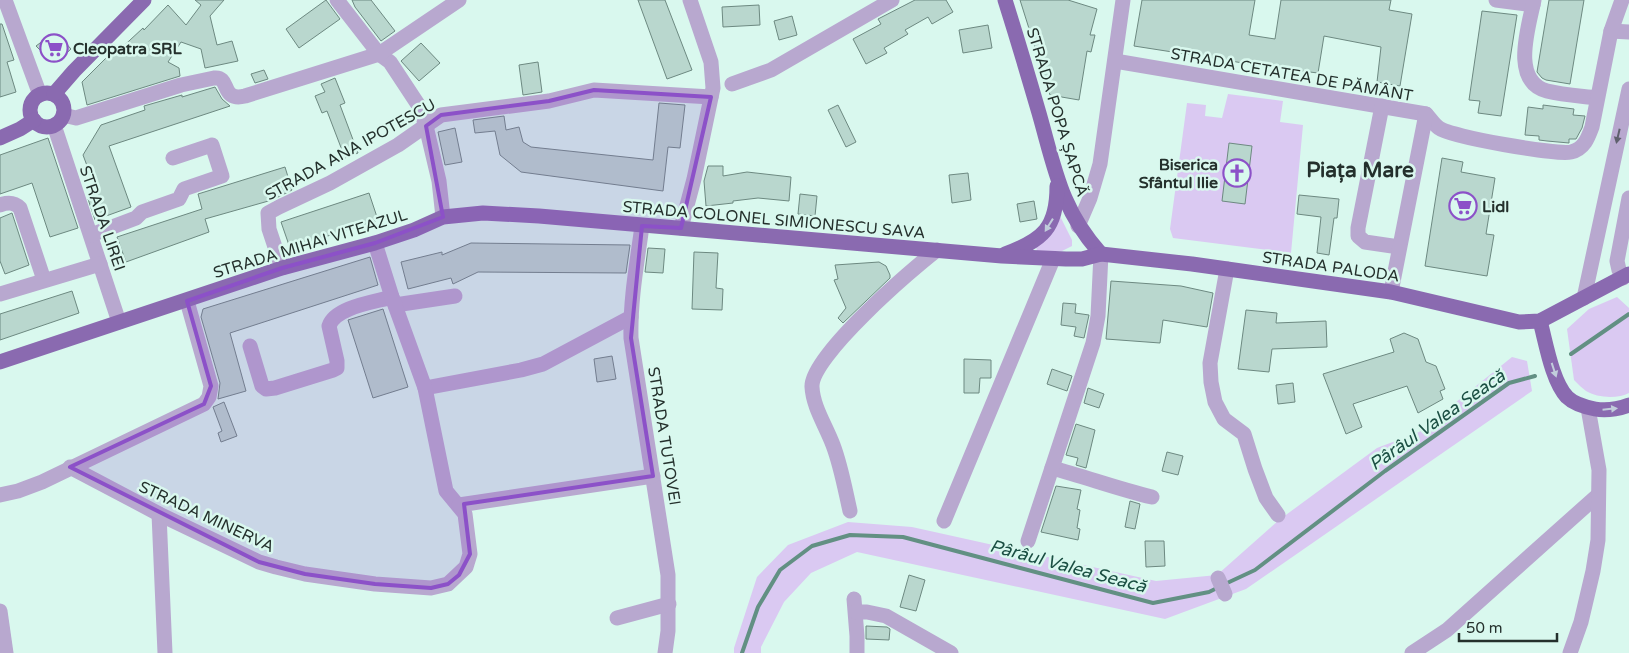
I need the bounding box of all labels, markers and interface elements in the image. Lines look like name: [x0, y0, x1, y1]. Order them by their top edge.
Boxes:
street label: STRADA POPA ȘAPCĂ: [1022, 25, 1092, 199]
supermarket icon: Cleopatra SRL: [39, 33, 69, 63]
place label: Cleopatra SRL: [73, 39, 182, 59]
street label: STRADA CETATEA DE PĂMÂNT: [1169, 44, 1415, 106]
street label: STRADA ANA IPOTESCU: [262, 95, 439, 205]
one-way arrow: [1614, 129, 1622, 145]
place label: Biserica Sfântul Ilie: [1139, 155, 1218, 193]
church icon: Biserica Sfântul Ilie: [1222, 158, 1252, 188]
district label: Piața Mare: [1306, 158, 1414, 183]
street label: STRADA LIREI: [75, 163, 129, 274]
supermarket icon: Lidl: [1448, 191, 1478, 221]
street label: STRADA COLONEL SIMIONESCU SAVA: [622, 197, 926, 243]
place label: Lidl: [1482, 197, 1509, 217]
street label: STRADA MIHAI VITEAZUL: [211, 205, 410, 283]
one-way arrow: [1044, 219, 1054, 232]
street label: STRADA PALODA: [1261, 247, 1401, 287]
one-way arrow: [1551, 363, 1559, 378]
water label: Pârâul Valea Seacă: [1365, 364, 1510, 475]
street label: STRADA TUTOVEI: [643, 365, 685, 507]
one-way arrow: [1603, 405, 1619, 413]
street label: STRADA MINERVA: [136, 477, 277, 557]
water label: Pârâul Valea Seacă: [987, 535, 1149, 598]
scale bar: [1459, 610, 1556, 642]
text: 50 m: [1466, 619, 1503, 637]

